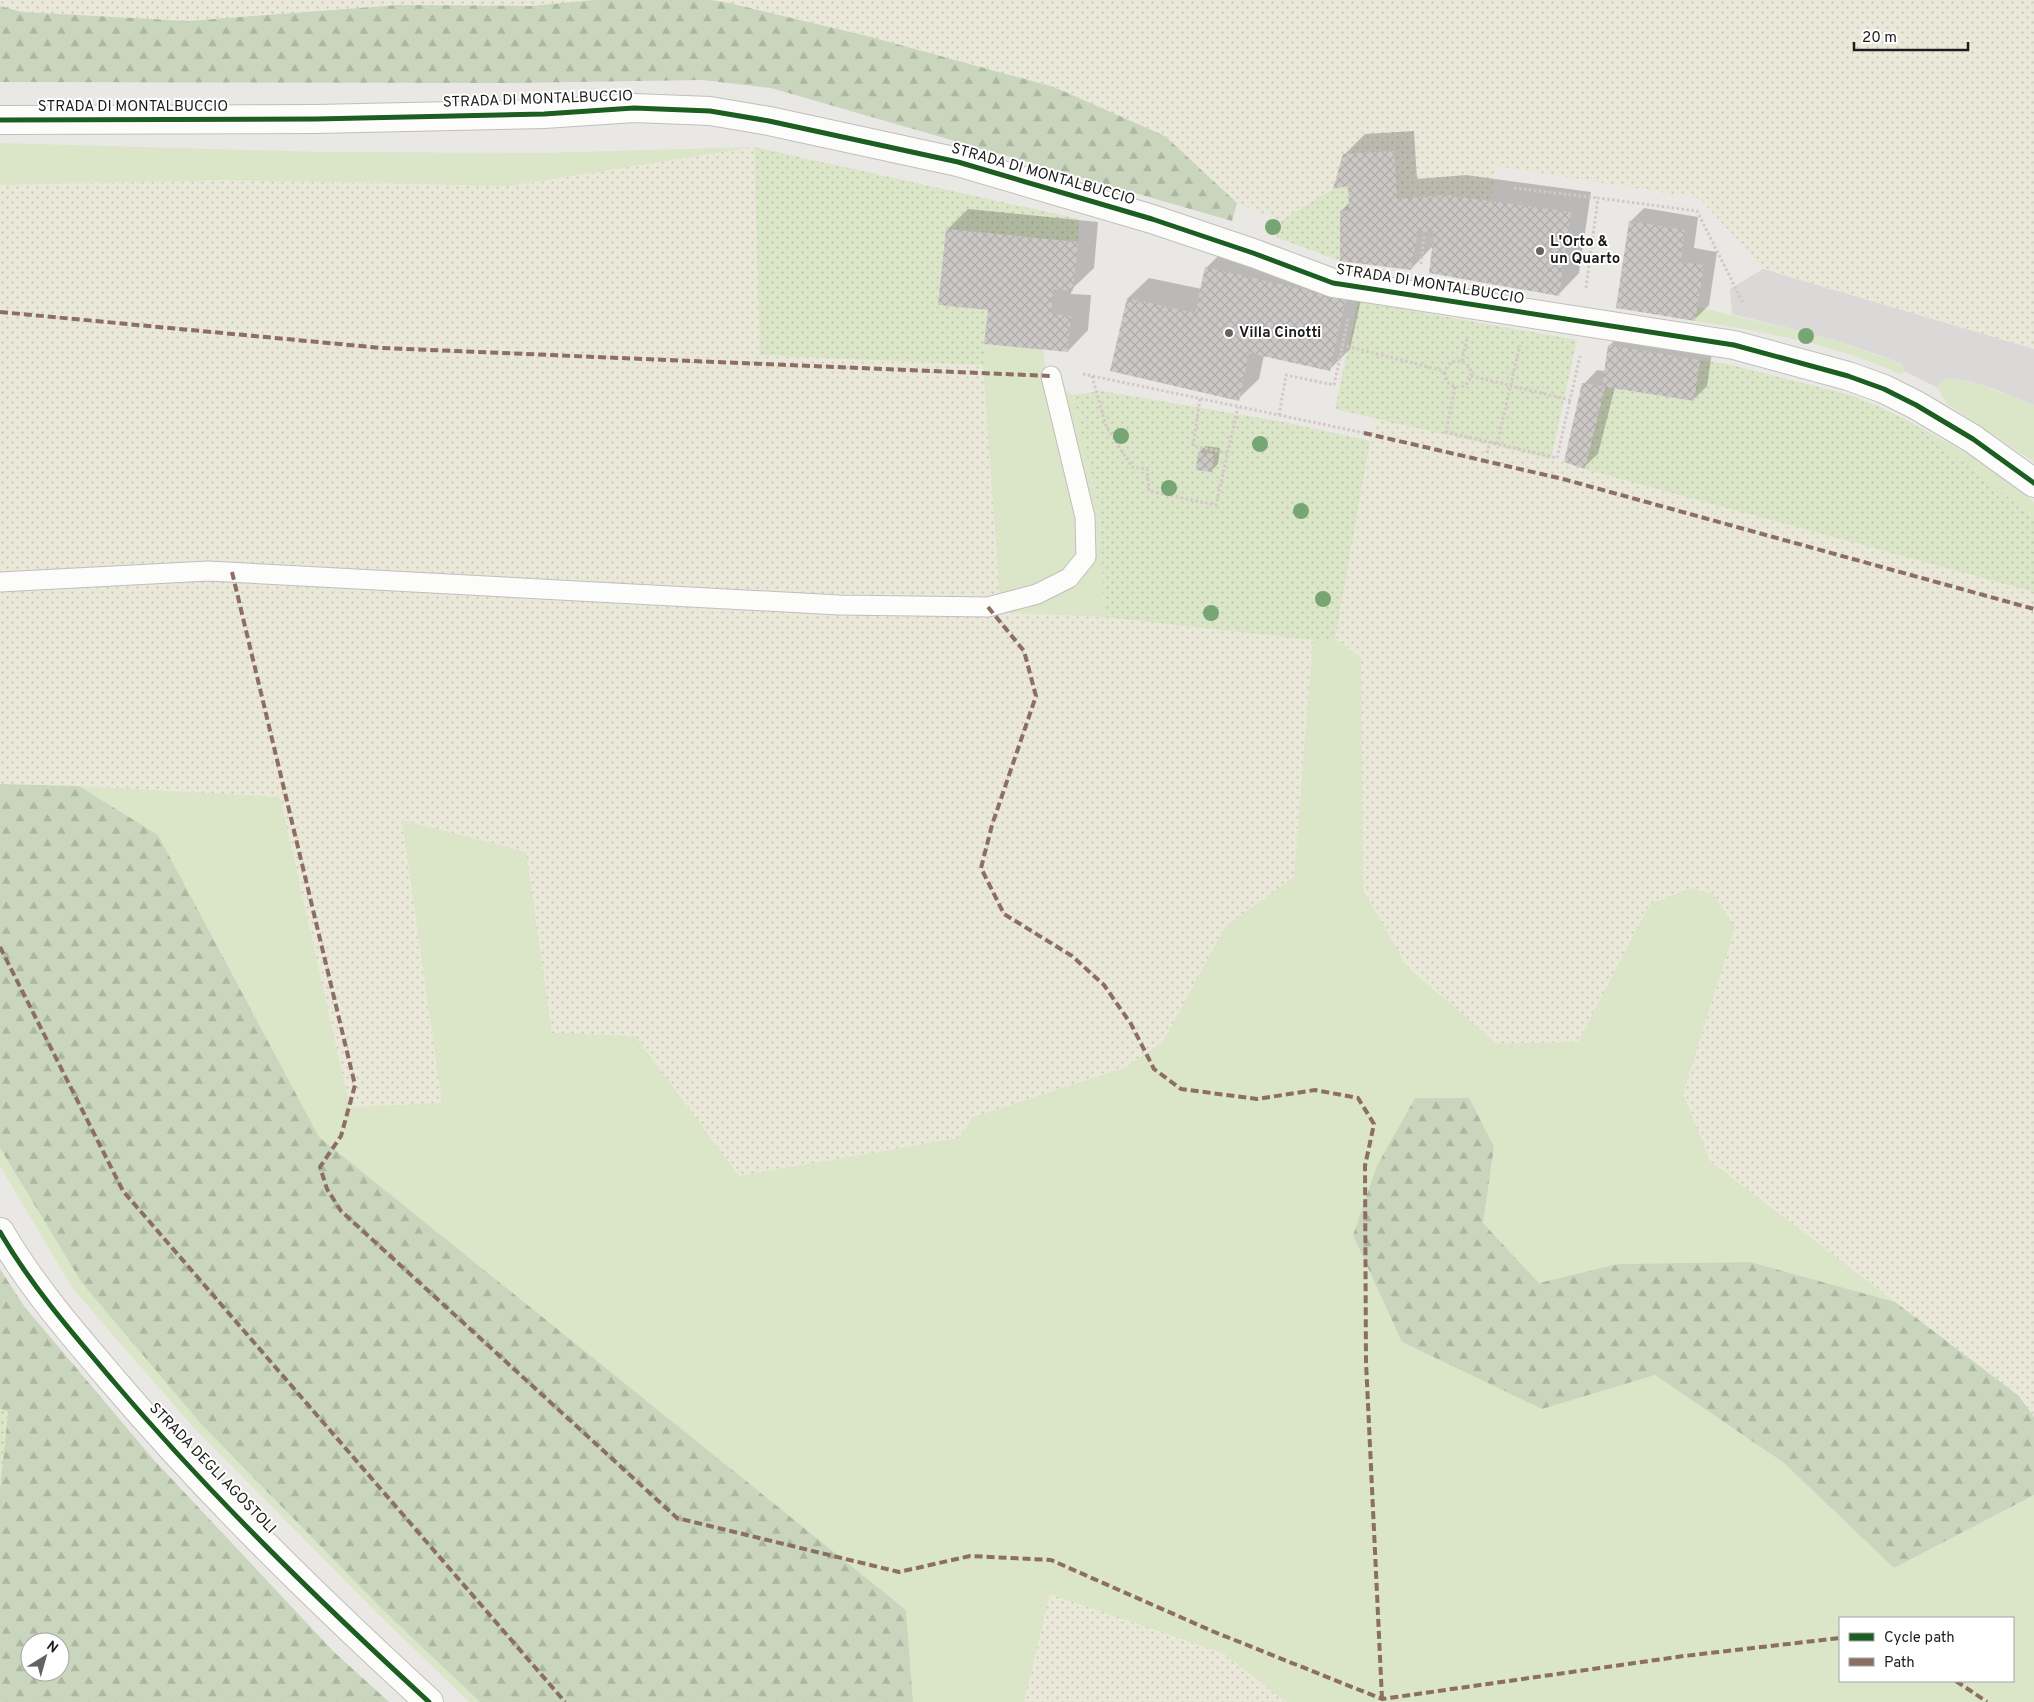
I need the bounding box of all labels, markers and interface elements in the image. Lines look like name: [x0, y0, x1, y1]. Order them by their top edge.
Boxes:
scale bar: [1854, 20, 1968, 52]
text: 20 m: [1862, 29, 1897, 48]
street label: STRADA DI MONTALBUCCIO: [442, 87, 634, 113]
street label: STRADA DI MONTALBUCCIO: [38, 98, 228, 117]
street label: STRADA DI MONTALBUCCIO: [949, 140, 1137, 210]
place label: L'Orto & un Quarto: [1550, 233, 1620, 269]
marker: L'Orto & un Quarto: [1534, 245, 1546, 257]
street label: STRADA DI MONTALBUCCIO: [1334, 261, 1526, 309]
place label: Villa Cinotti: [1239, 324, 1321, 343]
marker: Villa Cinotti: [1223, 327, 1235, 339]
street label: STRADA DEGLI AGOSTOLI: [144, 1399, 280, 1539]
legend: [1839, 1617, 2014, 1682]
text: Cycle path: [1884, 1629, 1955, 1648]
north arrow: [20, 1632, 70, 1682]
text: N: [43, 1638, 61, 1658]
text: Path: [1884, 1654, 1915, 1673]

